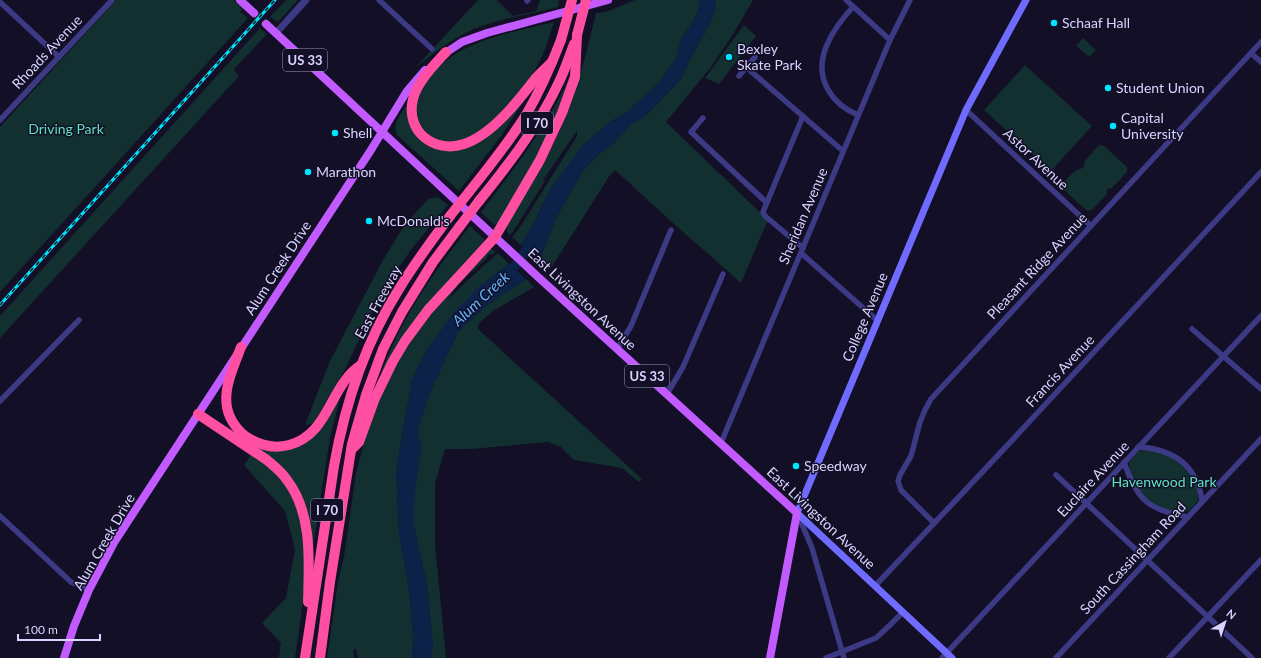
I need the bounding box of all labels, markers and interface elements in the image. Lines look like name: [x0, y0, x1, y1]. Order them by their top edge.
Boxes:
street label: Rhoads Avenue: [8, 11, 85, 92]
place label: Schaaf Hall: [1062, 14, 1130, 31]
marker: Schaaf Hall: [1049, 18, 1059, 28]
place label: Bexley Skate Park: [737, 40, 803, 73]
road number: US 33: [283, 49, 327, 71]
marker: Bexley Skate Park: [724, 52, 734, 62]
place label: Student Union: [1116, 79, 1205, 96]
marker: Student Union: [1103, 83, 1113, 93]
place label: Capital University: [1121, 109, 1184, 142]
road number: I 70: [521, 112, 553, 134]
park label: Driving Park: [28, 120, 105, 137]
marker: Capital University: [1108, 121, 1118, 131]
place label: Shell: [343, 124, 372, 141]
street label: Astor Avenue: [1000, 124, 1072, 193]
marker: Shell: [330, 128, 340, 138]
place label: Marathon: [316, 163, 376, 180]
street label: Sheridan Avenue: [775, 165, 831, 267]
marker: Marathon: [303, 167, 313, 177]
street label: Pleasant Ridge Avenue: [983, 209, 1090, 322]
place label: McDonald's: [377, 212, 450, 229]
marker: McDonald's: [364, 216, 374, 226]
street label: Alum Creek Drive: [241, 218, 314, 318]
street label: East Livingston Avenue: [525, 244, 640, 353]
street label: East Freeway: [350, 261, 405, 341]
water label: Alum Creek: [447, 267, 513, 330]
street label: College Avenue: [838, 270, 891, 364]
street label: Francis Avenue: [1022, 331, 1097, 410]
road number: US 33: [625, 365, 669, 387]
street label: Euclaire Avenue: [1053, 437, 1132, 520]
place label: Speedway: [804, 457, 868, 474]
marker: Speedway: [791, 461, 801, 471]
street label: East Livingston Avenue: [764, 463, 879, 572]
park label: Havenwood Park: [1111, 473, 1217, 490]
street label: Alum Creek Drive: [69, 490, 138, 593]
street label: South Cassingham Road: [1076, 498, 1189, 617]
road number: I 70: [311, 499, 343, 521]
north arrow: [1205, 602, 1245, 642]
text: N: [1224, 606, 1239, 622]
scale bar: [18, 616, 100, 642]
text: 100 m: [24, 622, 58, 637]

